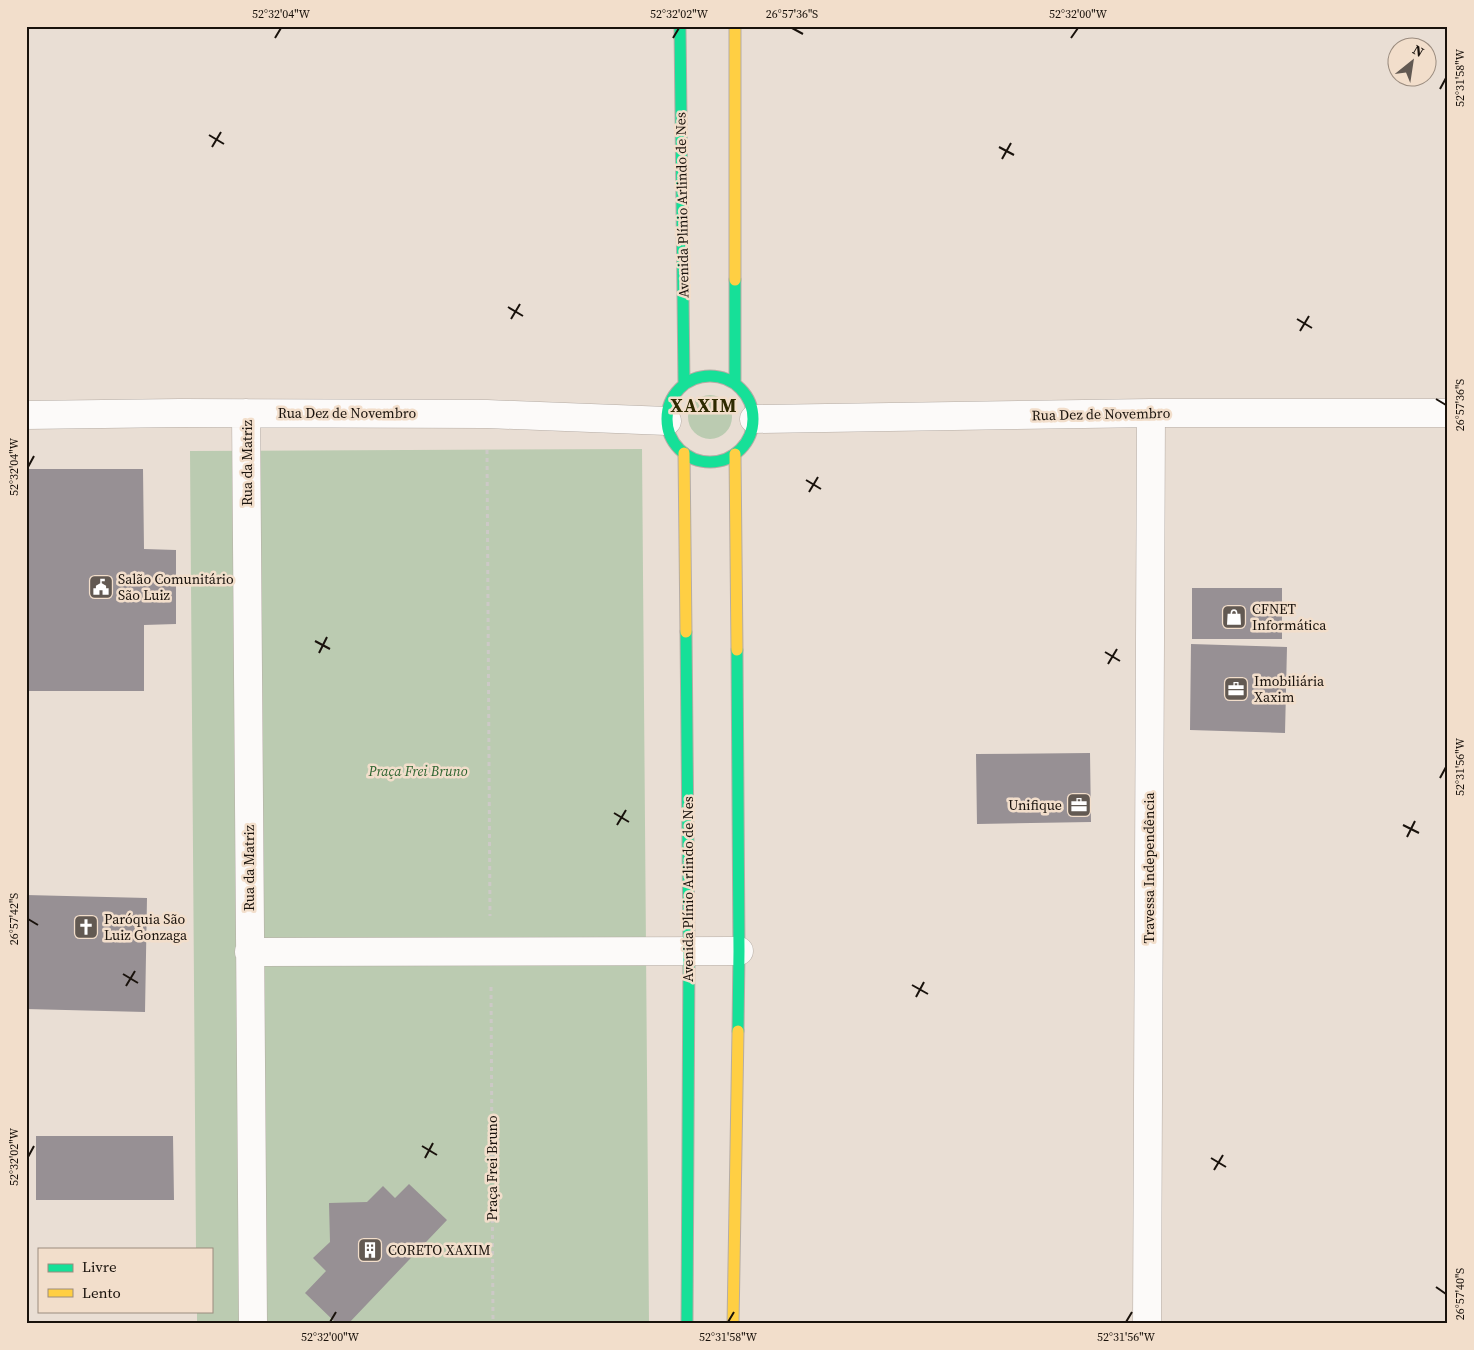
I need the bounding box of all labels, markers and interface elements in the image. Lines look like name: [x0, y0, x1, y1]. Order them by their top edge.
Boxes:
text: 52°32'04"W: [252, 6, 310, 22]
text: 52°32'02"W: [650, 6, 708, 22]
text: 26°57'36"S: [766, 6, 818, 22]
text: 52°32'00"W: [1049, 6, 1107, 22]
north arrow: [1386, 38, 1436, 88]
text: N: [1409, 40, 1428, 62]
text: 52°31'58"W: [1452, 49, 1468, 107]
street label: Avenida Plínio Arlindo de Nes: [670, 112, 694, 298]
text: 26°57'36"S: [1452, 379, 1468, 431]
district label: XAXIM: [670, 392, 738, 418]
street label: Rua Dez de Novembro: [278, 403, 417, 423]
street label: Rua Dez de Novembro: [1032, 403, 1171, 425]
street label: Rua da Matriz: [237, 419, 257, 506]
text: 52°32'04"W: [6, 438, 22, 496]
place label: Salão Comunitário São Luiz: [118, 569, 234, 605]
public building icon: Salão Comunitário São Luiz: [88, 574, 114, 600]
place label: CFNET Informática: [1252, 599, 1327, 635]
shop icon: CFNET Informática: [1221, 604, 1247, 630]
place label: Imobiliária Xaxim: [1254, 671, 1325, 707]
office icon: Imobiliária Xaxim: [1223, 676, 1249, 702]
text: 52°31'56"W: [1452, 738, 1468, 796]
park label: Praça Frei Bruno: [368, 761, 468, 781]
office icon: Unifique: [1066, 792, 1092, 818]
street label: Travessa Independência: [1139, 792, 1159, 944]
place label: Unifique: [1008, 795, 1062, 815]
street label: Avenida Plínio Arlindo de Nes: [678, 796, 698, 982]
street label: Rua da Matriz: [239, 824, 259, 911]
text: 26°57'42"S: [6, 893, 22, 945]
place label: Paróquia São Luiz Gonzaga: [104, 909, 188, 945]
church icon: Paróquia São Luiz Gonzaga: [73, 914, 99, 940]
street label: Praça Frei Bruno: [482, 1115, 502, 1221]
text: 52°32'02"W: [6, 1128, 22, 1186]
building icon: CORETO XAXIM: [357, 1237, 383, 1263]
place label: CORETO XAXIM: [388, 1240, 491, 1260]
legend: [38, 1248, 212, 1312]
text: Livre: [82, 1256, 117, 1277]
text: 26°57'40"S: [1452, 1268, 1468, 1320]
text: Lento: [82, 1282, 121, 1303]
text: 52°32'00"W: [301, 1329, 359, 1345]
text: 52°31'58"W: [699, 1329, 757, 1345]
text: 52°31'56"W: [1097, 1329, 1155, 1345]

